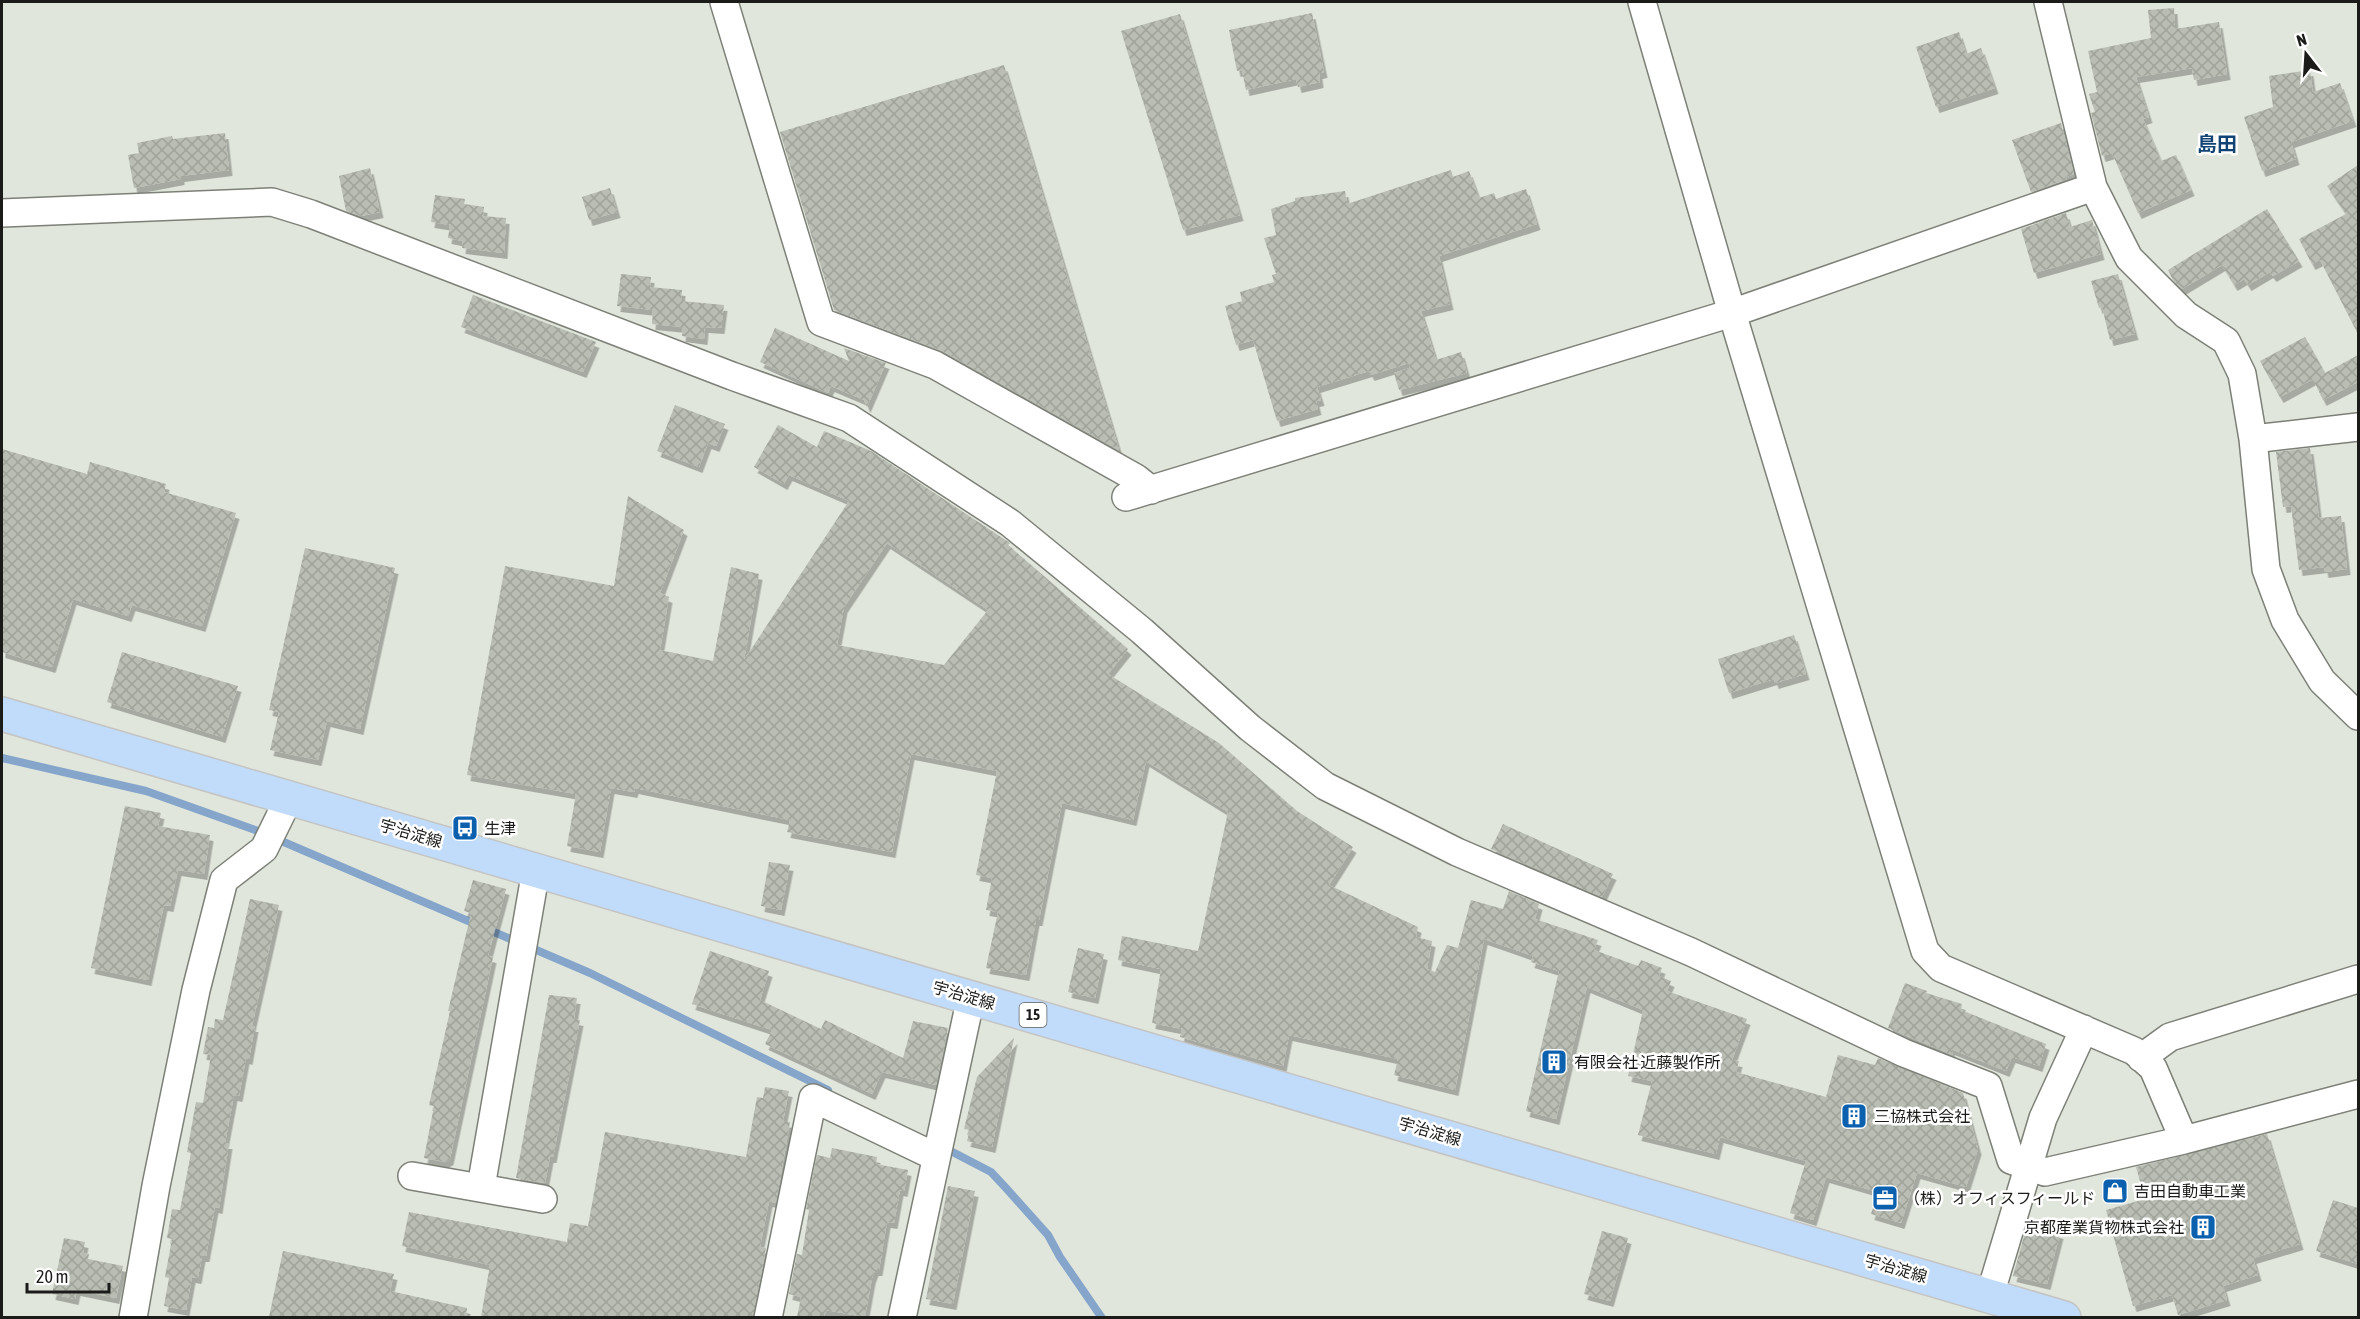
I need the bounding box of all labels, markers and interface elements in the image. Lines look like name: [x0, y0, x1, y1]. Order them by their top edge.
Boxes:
north arrow: [2276, 24, 2336, 84]
text: N: [2294, 30, 2309, 50]
district label: 島田: [2197, 132, 2237, 155]
bus stop icon: 生津: [450, 813, 480, 843]
street label: 宇治淀線: [378, 816, 444, 850]
place label: 生津: [484, 819, 516, 837]
street label: 宇治淀線: [931, 978, 997, 1012]
road number: 15: [1020, 1003, 1046, 1027]
building icon: 有限会社 近藤製作所: [1539, 1047, 1569, 1077]
place label: 有限会社 近藤製作所: [1574, 1053, 1720, 1071]
building icon: 三協株式会社: [1839, 1101, 1869, 1131]
place label: 三協株式会社: [1874, 1107, 1970, 1125]
street label: 宇治淀線: [1397, 1114, 1463, 1148]
shop icon: 吉田自動車工業: [2100, 1176, 2130, 1206]
place label: 吉田自動車工業: [2134, 1182, 2246, 1200]
office icon: （株）オフィスフィールド: [1870, 1183, 1900, 1213]
place label: （株）オフィスフィールド: [1904, 1189, 2095, 1207]
building icon: 京都産業貨物株式会社: [2188, 1212, 2218, 1242]
place label: 京都産業貨物株式会社: [2024, 1218, 2184, 1236]
street label: 宇治淀線: [1863, 1251, 1929, 1285]
scale bar: [27, 1256, 110, 1294]
text: 20 m: [36, 1266, 68, 1287]

